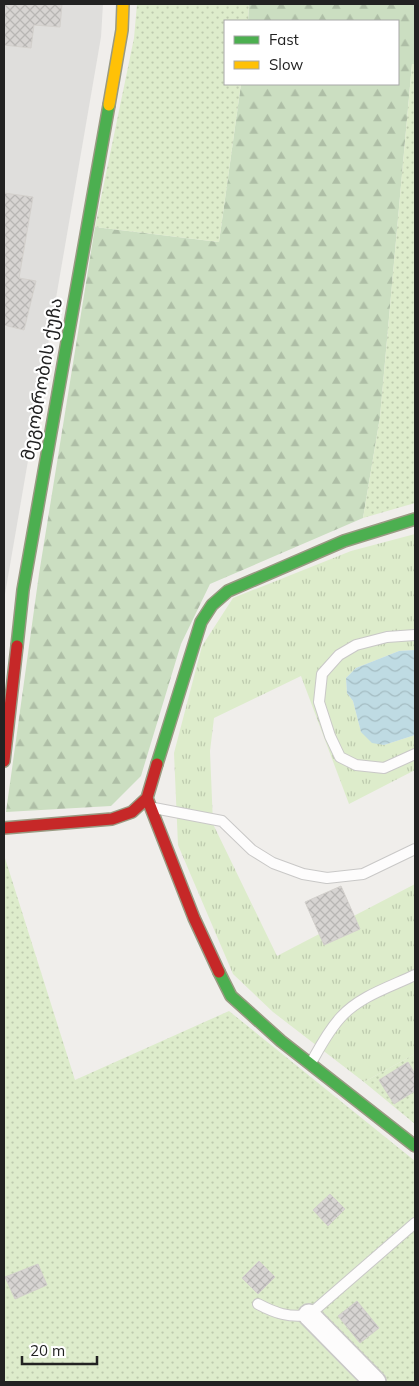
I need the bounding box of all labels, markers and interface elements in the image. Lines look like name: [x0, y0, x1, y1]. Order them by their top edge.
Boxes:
legend: [224, 20, 399, 85]
text: Fast: [269, 30, 299, 49]
text: Slow: [269, 55, 303, 74]
street label: მეგობრობის ქუჩა: [16, 296, 67, 462]
scale bar: [22, 1334, 98, 1366]
text: 20 m: [30, 1341, 65, 1360]

